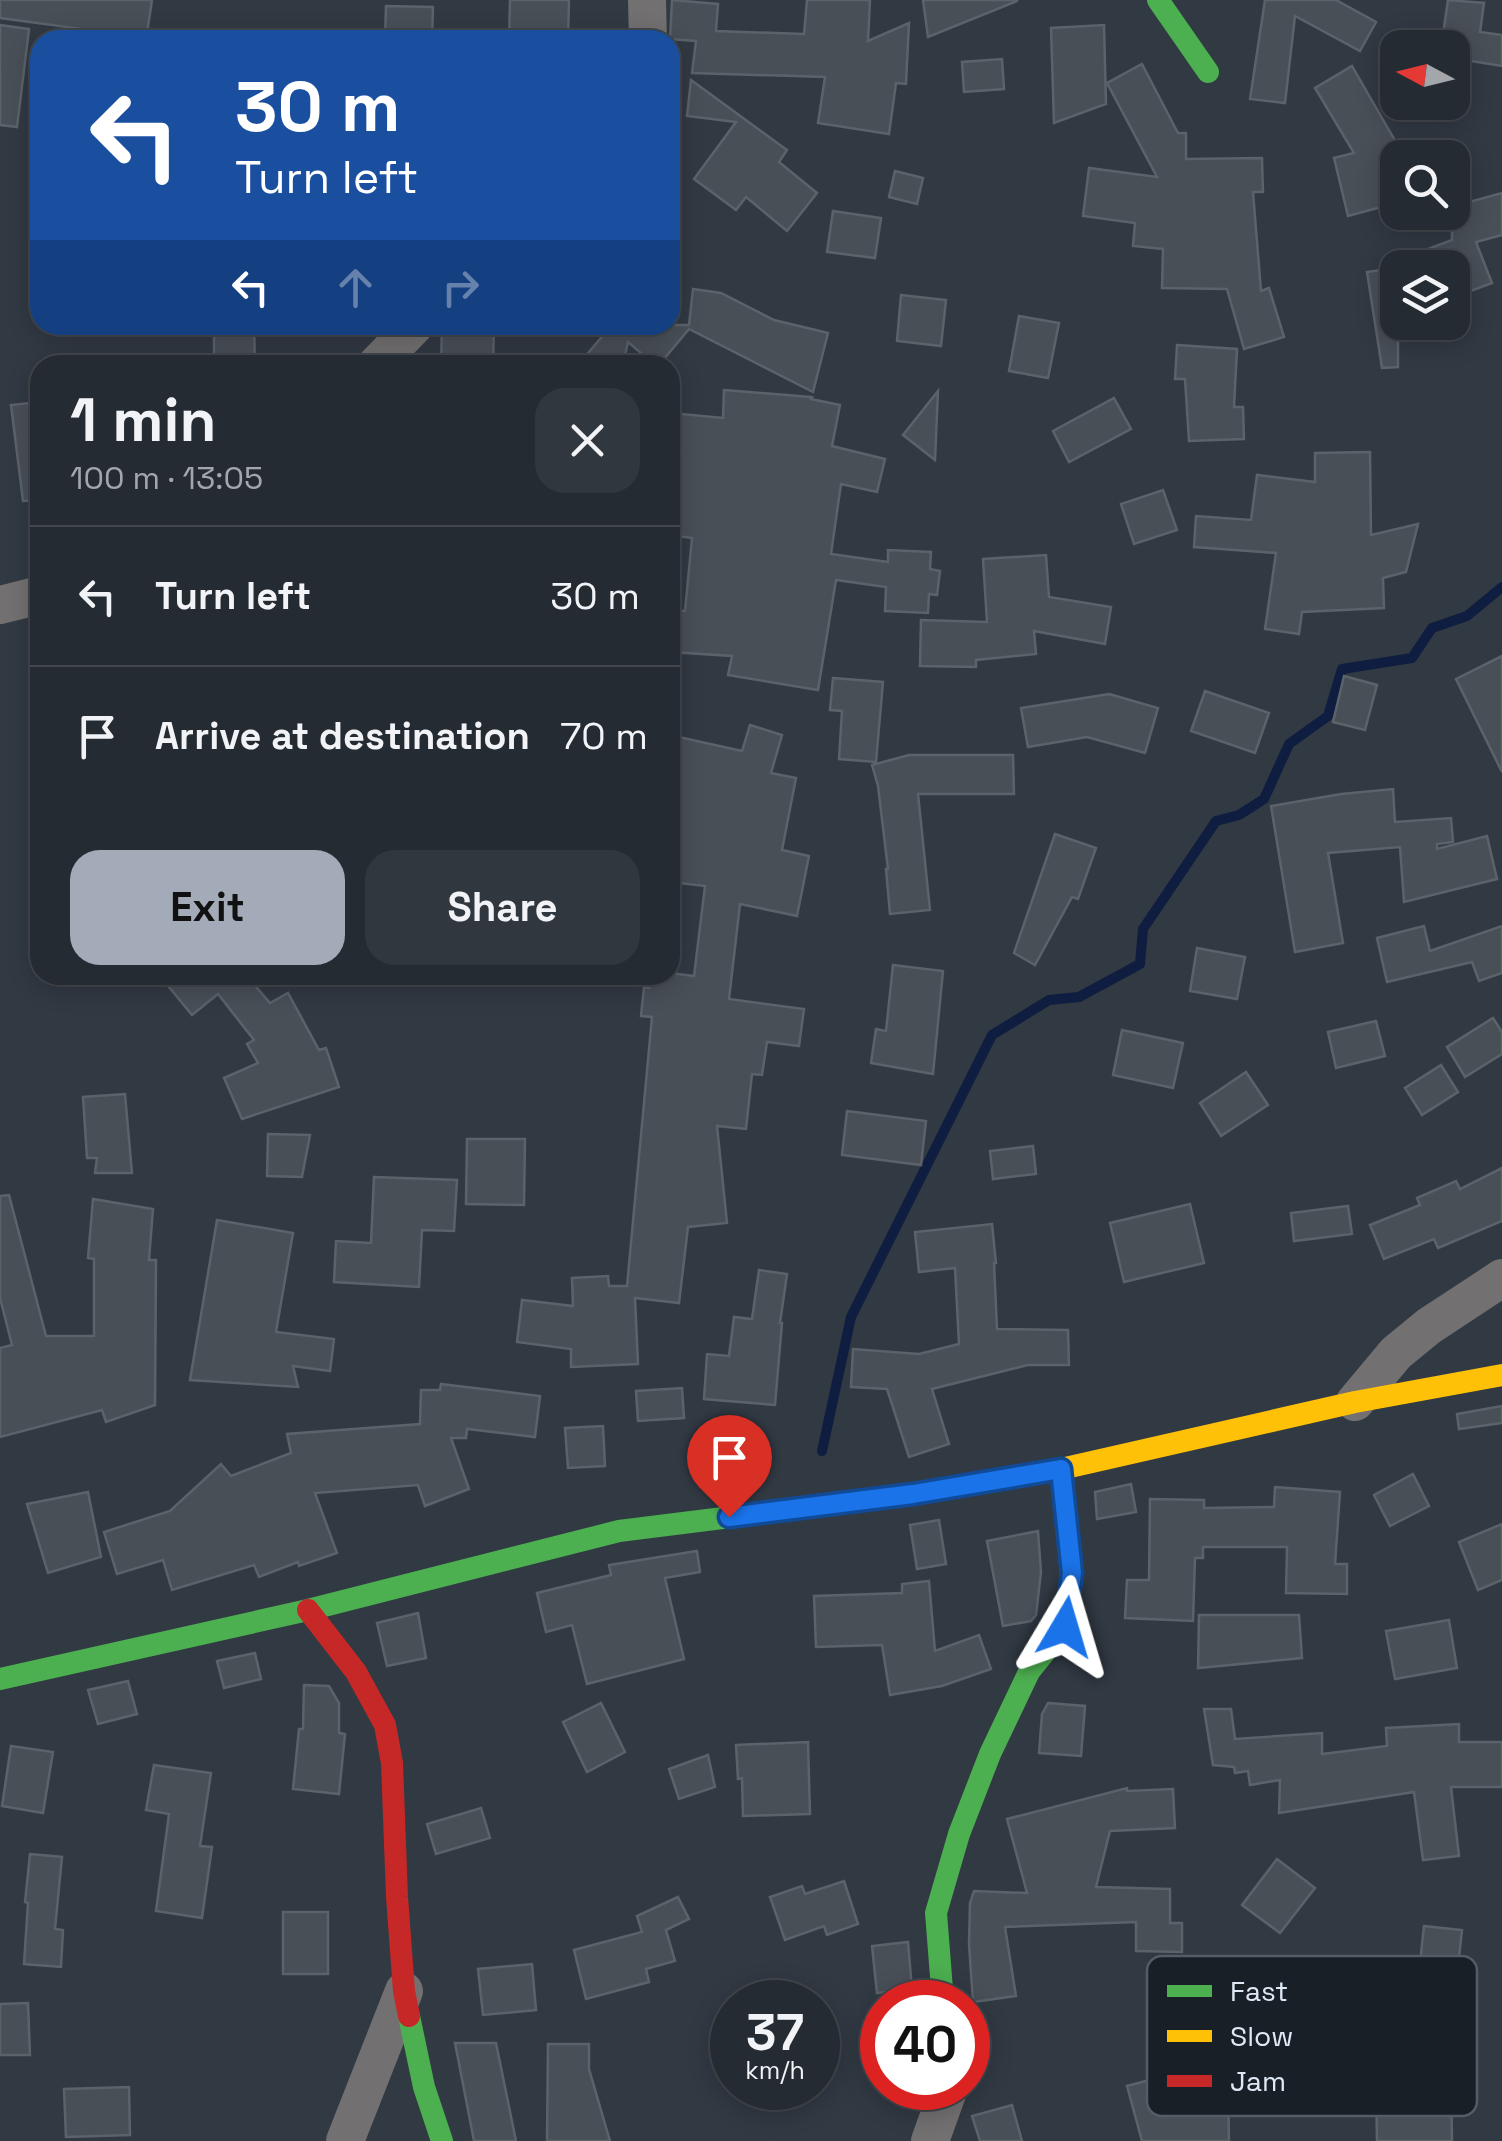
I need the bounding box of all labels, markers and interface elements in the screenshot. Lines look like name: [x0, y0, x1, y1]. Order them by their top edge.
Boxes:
north arrow: [1380, 30, 1470, 120]
map controls: [1380, 30, 1470, 340]
text: 30 m: [235, 62, 400, 151]
icon: left: [70, 70, 200, 200]
button: search: [1380, 140, 1470, 230]
text: Turn left: [235, 149, 418, 206]
button: layers: [1380, 250, 1470, 340]
icon: left: [223, 260, 278, 315]
icon: ahead: [328, 260, 383, 315]
icon: right: [433, 260, 488, 315]
text: 1 min: [70, 382, 217, 459]
button: close: [535, 388, 640, 493]
text: 100 m · 13:05: [70, 458, 263, 498]
icon: left: [70, 569, 125, 624]
text: Turn left: [155, 572, 311, 620]
text: 30 m: [550, 572, 640, 620]
icon: arrive: [70, 709, 125, 764]
text: Arrive at destination: [155, 712, 530, 760]
text: 70 m: [560, 712, 648, 760]
button: Exit: [70, 850, 345, 965]
button: Share: [365, 850, 640, 965]
pin: [687, 1415, 772, 1518]
icon: arrive: [702, 1430, 757, 1485]
position arrow: [1013, 1575, 1117, 1679]
legend: [1147, 1956, 1477, 2116]
text: Fast: [1230, 1973, 1288, 2009]
speed limit sign: 40: [860, 1980, 990, 2110]
text: 37: [746, 2001, 804, 2065]
text: Slow: [1230, 2018, 1293, 2054]
text: km/h: [745, 2054, 805, 2086]
text: Jam: [1230, 2063, 1286, 2099]

